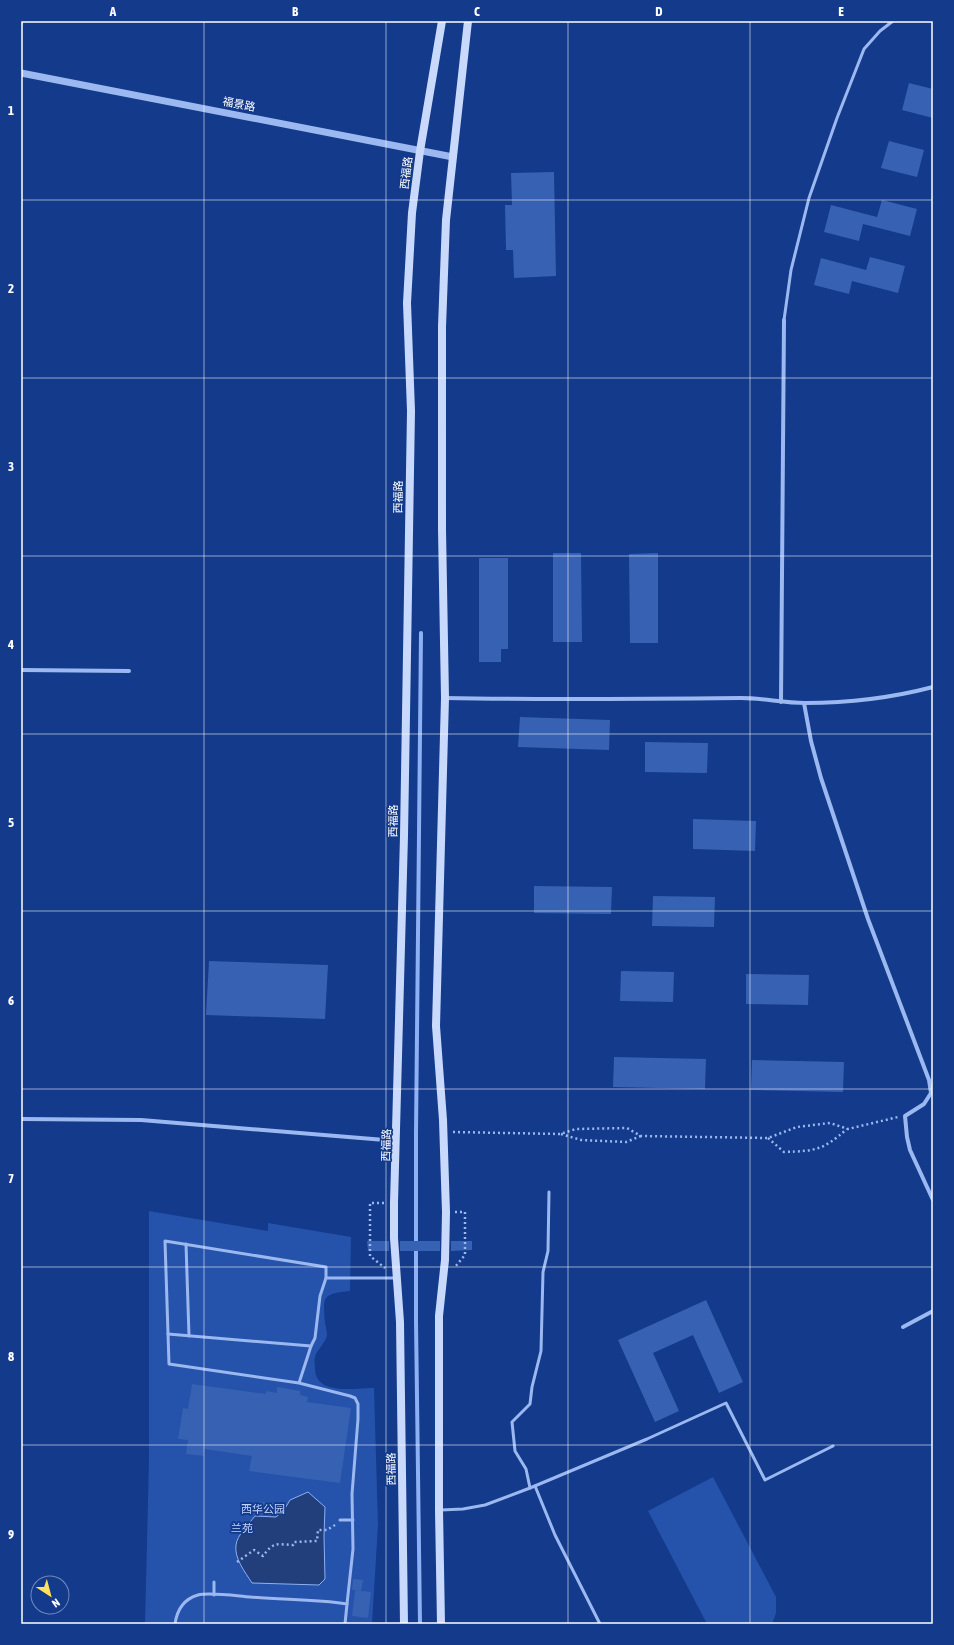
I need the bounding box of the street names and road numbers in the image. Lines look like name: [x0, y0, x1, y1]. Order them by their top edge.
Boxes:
street label: 福景路: [222, 95, 256, 113]
street label: 西福路: [398, 156, 414, 190]
street label: 西福路: [392, 480, 404, 514]
street label: 西福路: [387, 804, 399, 838]
street label: 西福路: [379, 1128, 393, 1162]
street label: 西福路: [385, 1452, 397, 1486]

